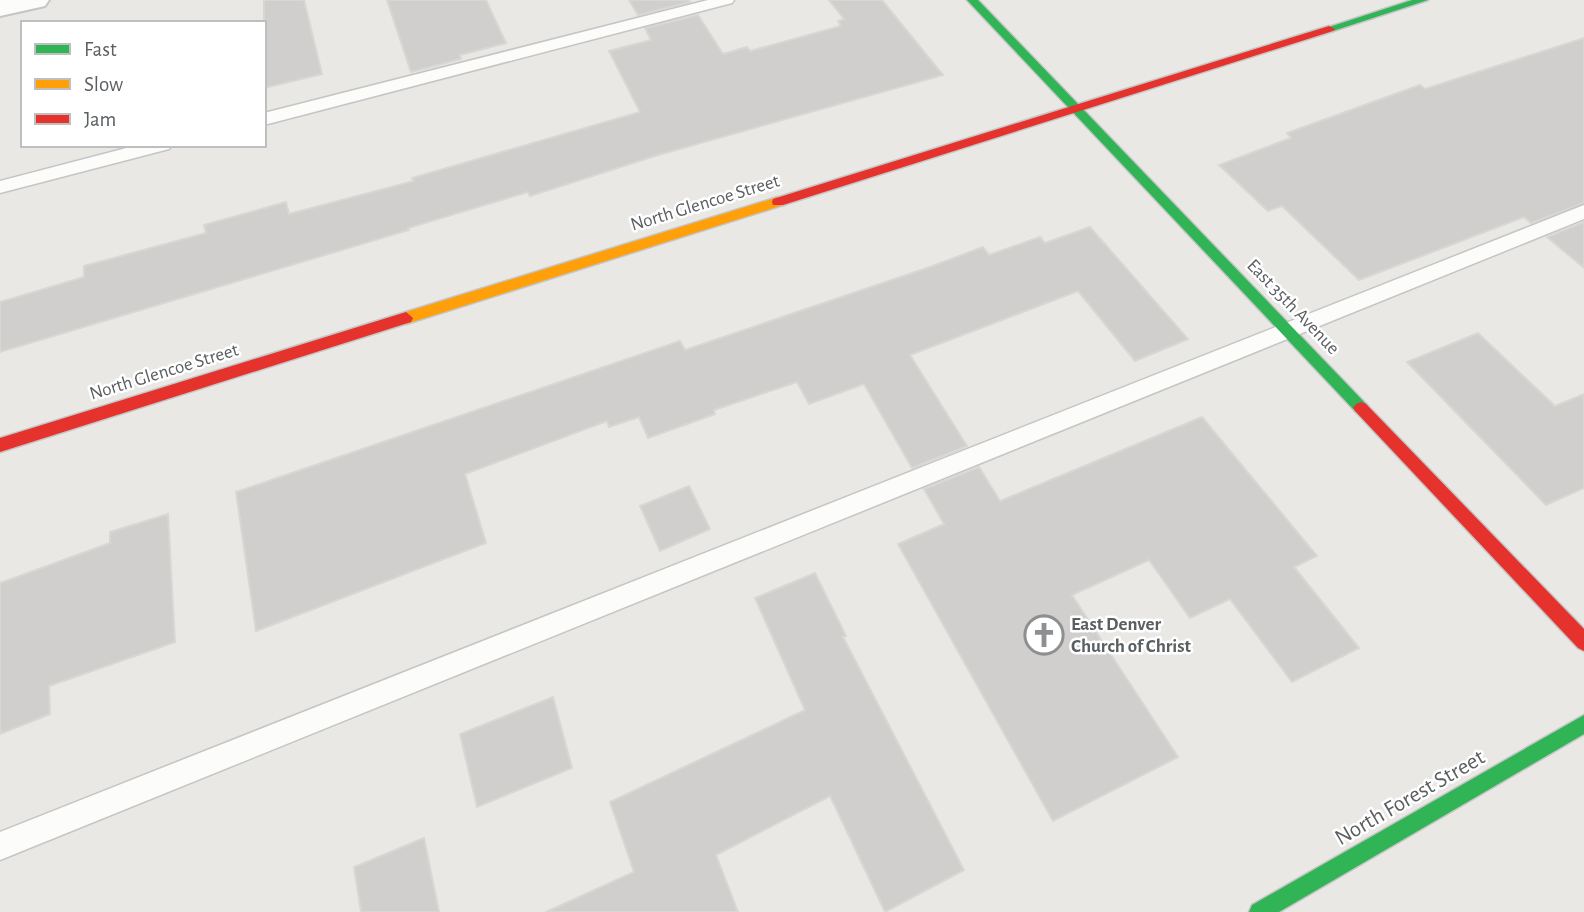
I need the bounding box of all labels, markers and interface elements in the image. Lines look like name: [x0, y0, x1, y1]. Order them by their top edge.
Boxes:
legend: [21, 21, 266, 147]
text: Fast: [84, 39, 117, 60]
text: Slow: [84, 74, 123, 95]
text: Jam: [84, 109, 116, 130]
street label: North Glencoe Street: [628, 171, 782, 235]
street label: East 35th Avenue: [1243, 256, 1343, 358]
street label: North Glencoe Street: [87, 340, 241, 404]
church icon: East Denver Church of Christ: [1023, 614, 1065, 656]
place label: East Denver Church of Christ: [1071, 615, 1192, 656]
street label: North Forest Street: [1331, 745, 1489, 850]

